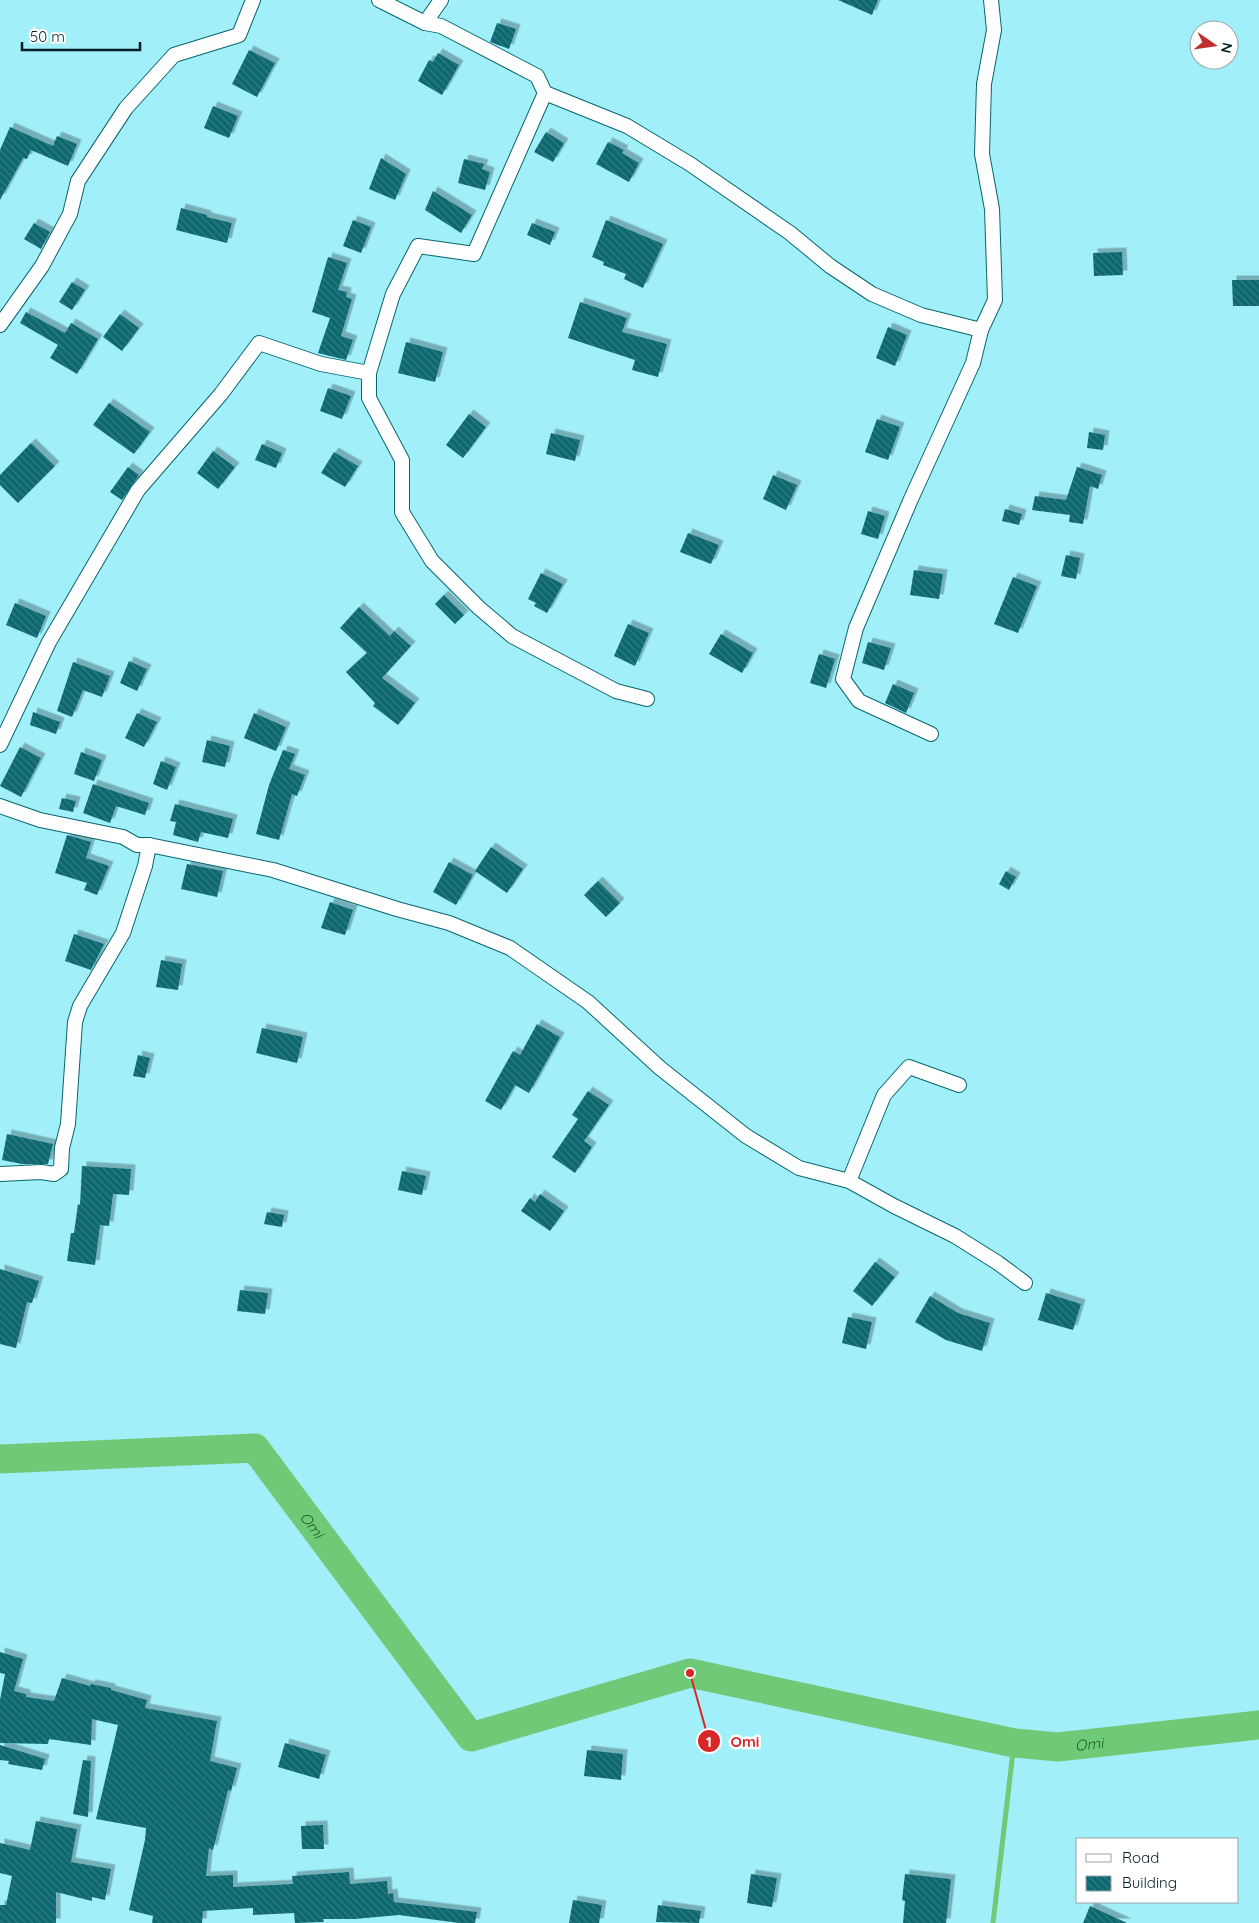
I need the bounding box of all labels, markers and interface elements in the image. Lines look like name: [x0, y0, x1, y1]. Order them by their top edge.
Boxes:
scale bar: [22, 20, 140, 52]
north arrow: [1189, 20, 1239, 70]
text: 50 m: [30, 27, 65, 46]
text: N: [1217, 41, 1237, 55]
water label: Omi: [296, 1508, 330, 1543]
callout: Omi: [696, 1726, 770, 1756]
text: 1: [706, 1732, 712, 1751]
text: Omi: [731, 1732, 759, 1751]
water label: Omi: [1074, 1732, 1106, 1755]
legend: [1076, 1838, 1239, 1903]
text: Road: [1122, 1848, 1159, 1867]
text: Building: [1122, 1873, 1177, 1892]

